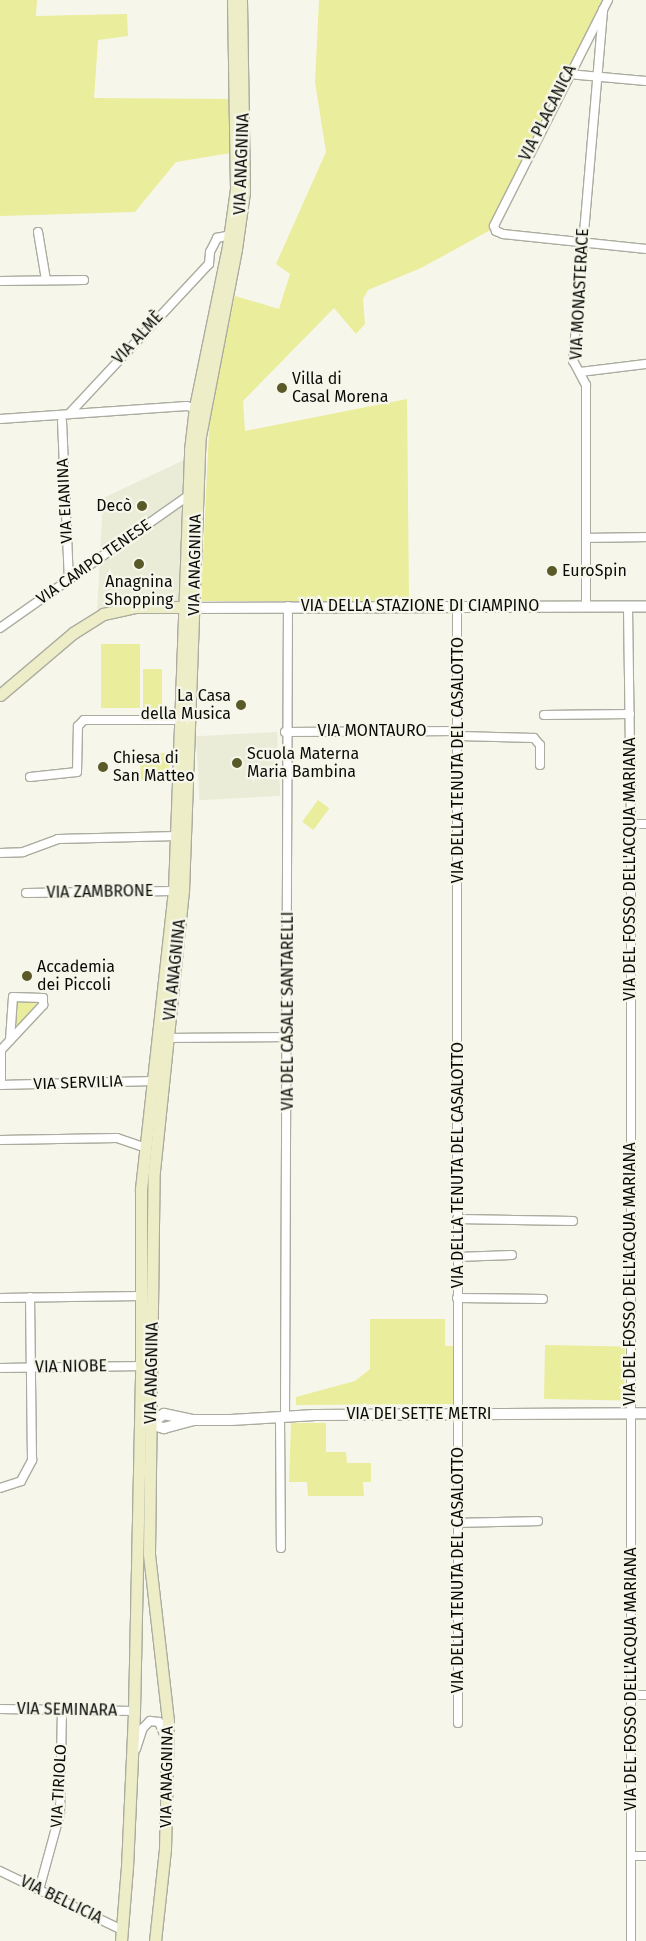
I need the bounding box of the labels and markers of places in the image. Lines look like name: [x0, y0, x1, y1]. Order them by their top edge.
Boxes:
place label: Villa di Casal Morena: [292, 369, 388, 407]
marker: Villa di Casal Morena: [276, 382, 288, 394]
place label: Decò: [96, 496, 132, 516]
marker: Decò: [136, 500, 148, 512]
marker: Anagnina Shopping: [133, 558, 145, 570]
place label: EuroSpin: [562, 561, 627, 581]
marker: EuroSpin: [546, 565, 558, 577]
place label: Anagnina Shopping: [105, 572, 173, 610]
place label: La Casa della Musica: [141, 686, 231, 724]
marker: La Casa della Musica: [235, 699, 247, 711]
place label: Scuola Materna Maria Bambina: [247, 744, 359, 782]
place label: Chiesa di San Matteo: [113, 748, 195, 786]
marker: Scuola Materna Maria Bambina: [231, 757, 243, 769]
marker: Chiesa di San Matteo: [97, 761, 109, 773]
place label: Accademia dei Piccoli: [37, 957, 115, 995]
marker: Accademia dei Piccoli: [21, 970, 33, 982]

